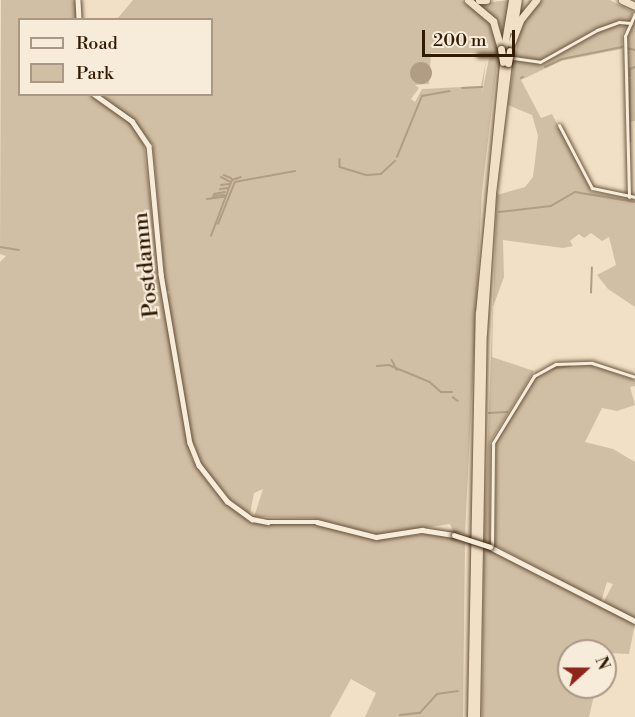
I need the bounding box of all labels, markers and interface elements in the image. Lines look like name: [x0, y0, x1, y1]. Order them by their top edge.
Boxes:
legend: [18, 18, 213, 96]
scale bar: [425, 18, 518, 56]
text: 200 m: [433, 29, 487, 52]
text: Road: [76, 32, 118, 55]
text: Park: [76, 62, 113, 85]
street label: Postdamm: [127, 211, 165, 319]
north arrow: [557, 639, 617, 699]
text: N: [590, 654, 614, 673]

